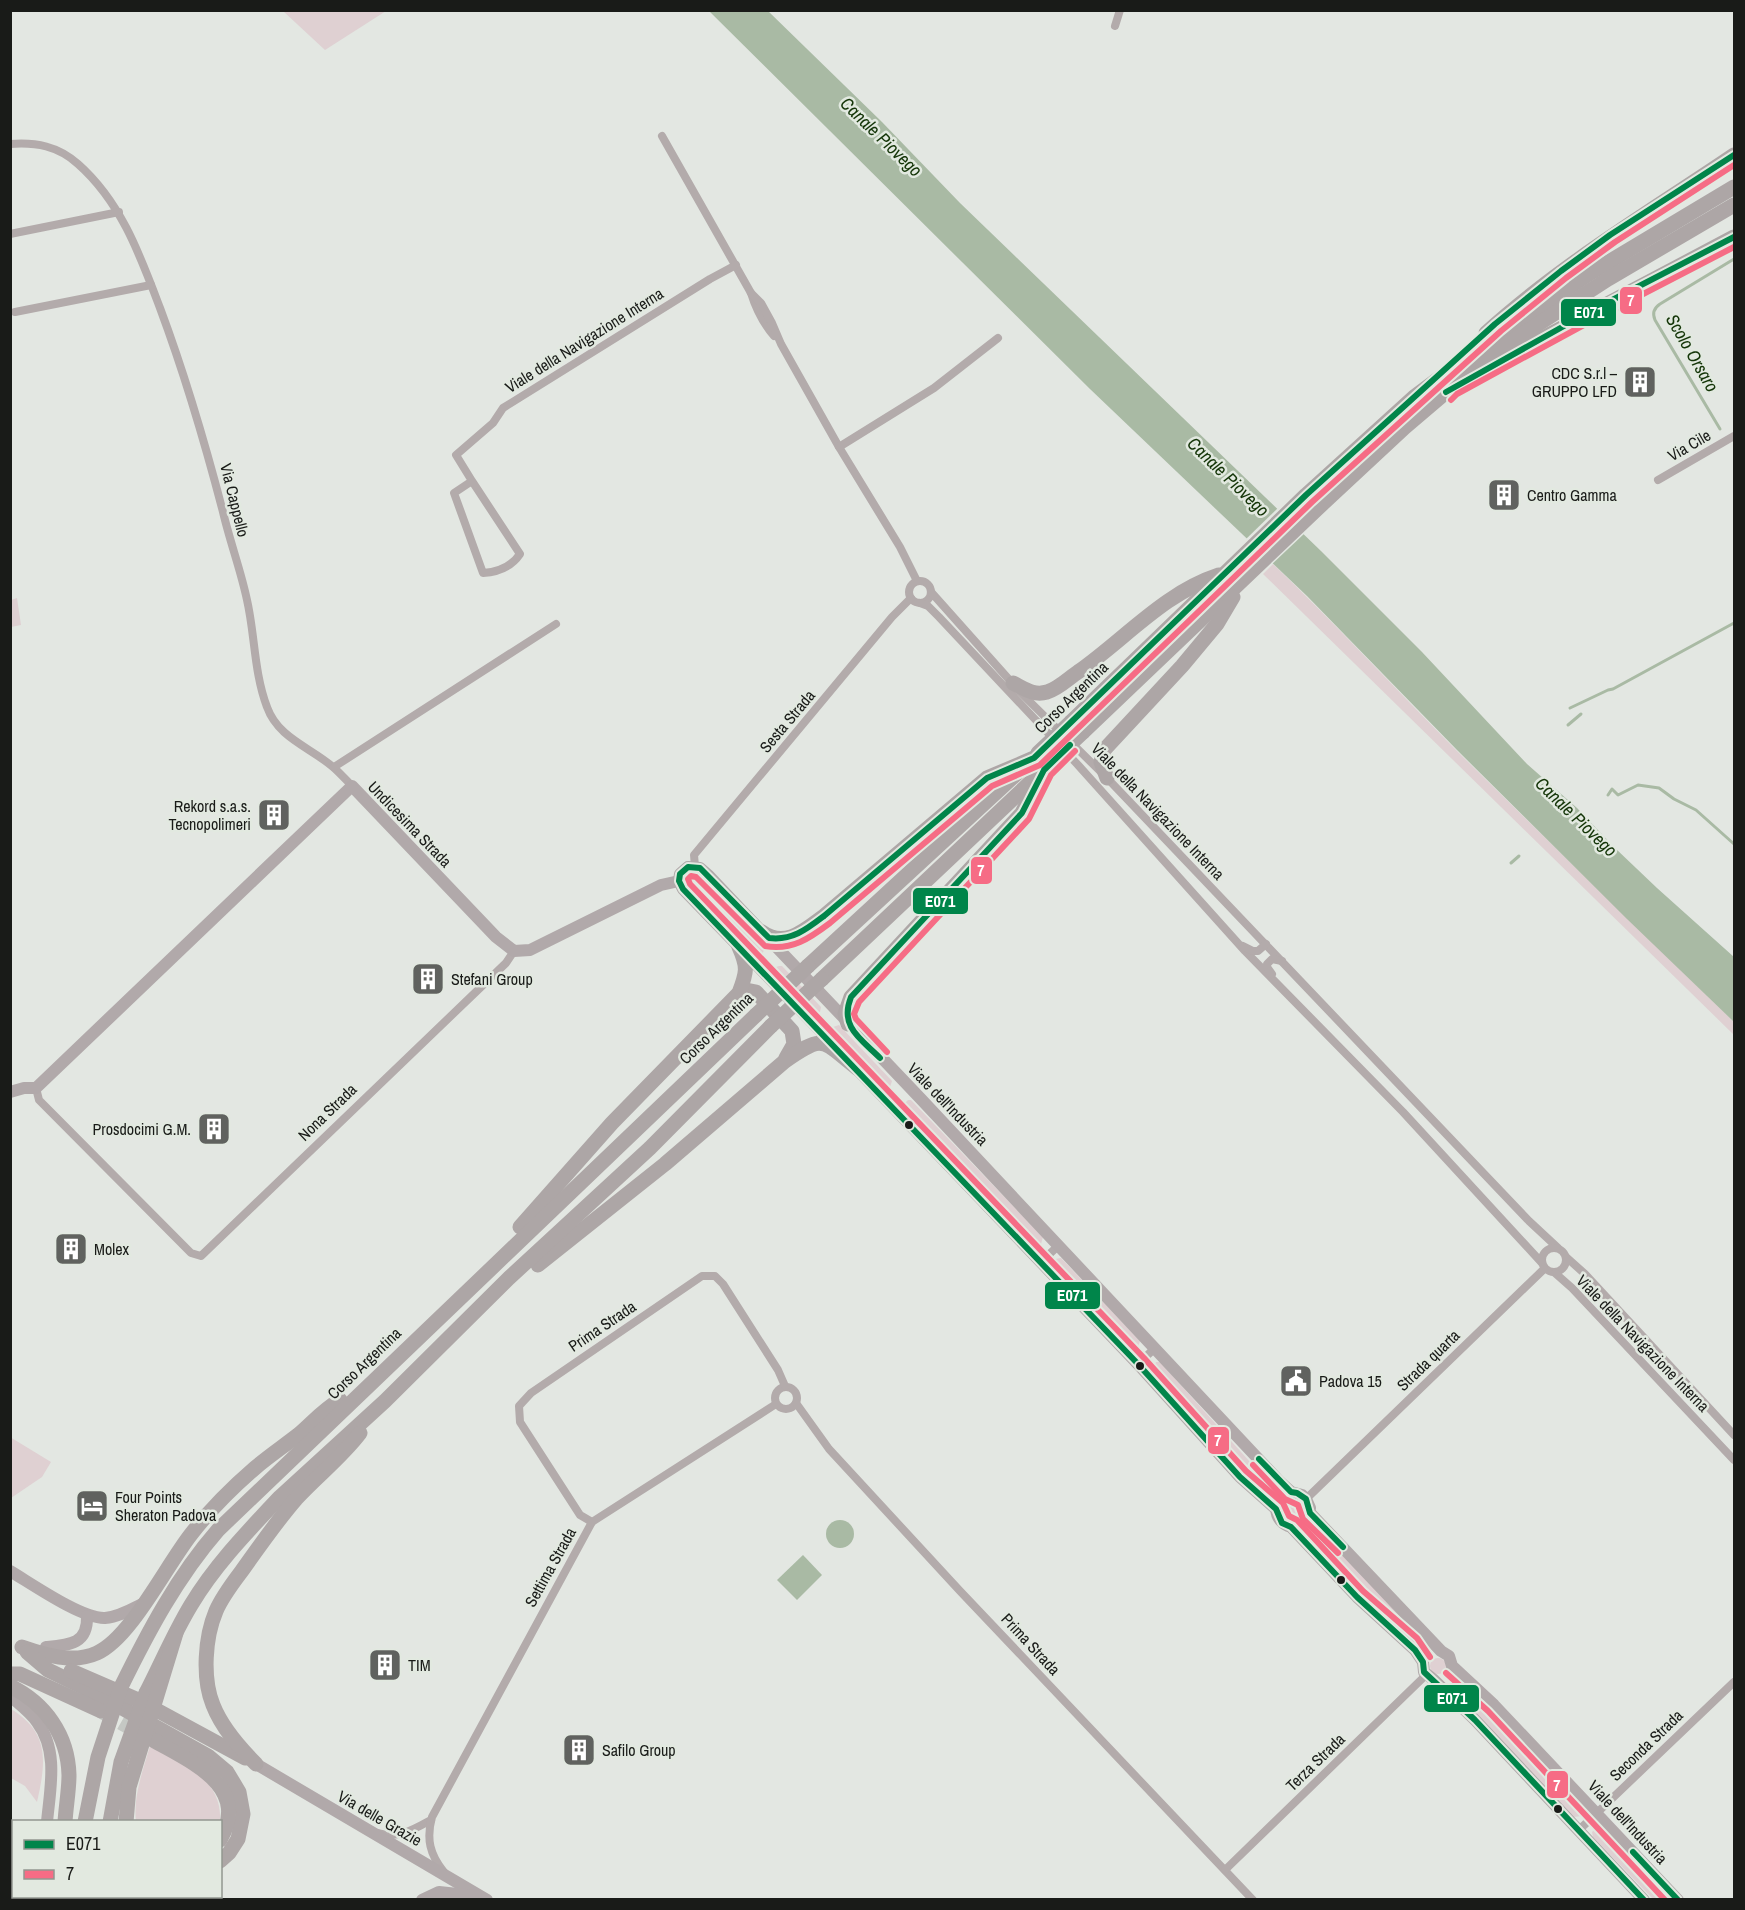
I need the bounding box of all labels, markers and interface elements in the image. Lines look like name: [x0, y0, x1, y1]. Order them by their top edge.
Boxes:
water label: Canale Piovego: [835, 91, 928, 182]
street label: Viale della Navigazione Interna: [501, 282, 668, 398]
line badge: 7: [1619, 286, 1643, 315]
text: 7: [1627, 289, 1635, 311]
line badge: E071: [1560, 298, 1617, 327]
text: E071: [1574, 301, 1605, 323]
water label: Scolo Orsaro: [1660, 309, 1725, 396]
place label: CDC S.r.l – GRUPPO LFD: [1532, 362, 1618, 402]
building icon: CDC S.r.l – GRUPPO LFD: [1622, 364, 1658, 400]
street label: Via Cile: [1663, 424, 1715, 466]
water label: Canale Piovego: [1182, 431, 1275, 522]
street label: Via Cappello: [215, 461, 255, 539]
building icon: Centro Gamma: [1486, 477, 1522, 513]
place label: Centro Gamma: [1527, 484, 1617, 506]
street label: Corso Argentina: [1029, 656, 1113, 738]
street label: Sesta Strada: [754, 684, 820, 757]
street label: Viale della Navigazione Interna: [1087, 738, 1230, 885]
water label: Canale Piovego: [1530, 771, 1623, 862]
street label: Undicesima Strada: [363, 776, 457, 873]
place label: Rekord s.a.s. Tecnopolimeri: [169, 795, 251, 835]
building icon: Rekord s.a.s. Tecnopolimeri: [256, 797, 292, 833]
line badge: 7: [970, 856, 993, 885]
text: 7: [977, 859, 985, 881]
line badge: E071: [912, 887, 969, 915]
text: E071: [925, 890, 956, 912]
building icon: Stefani Group: [410, 961, 446, 997]
place label: Stefani Group: [451, 968, 533, 990]
street label: Corso Argentina: [674, 987, 758, 1069]
street label: Viale dell'Industria: [903, 1058, 994, 1151]
street label: Nona Strada: [293, 1078, 362, 1146]
building icon: Prosdocimi G.M.: [196, 1111, 232, 1147]
place label: Prosdocimi G.M.: [93, 1118, 191, 1140]
unlabelled marker: [903, 1119, 915, 1131]
building icon: Molex: [53, 1231, 89, 1267]
place label: Molex: [94, 1238, 129, 1260]
street label: Viale della Navigazione Interna: [1572, 1270, 1715, 1417]
line badge: E071: [1044, 1281, 1101, 1310]
text: E071: [1057, 1284, 1088, 1306]
street label: Prima Strada: [564, 1295, 641, 1357]
street label: Corso Argentina: [322, 1322, 406, 1404]
street label: Strada quarta: [1392, 1324, 1465, 1396]
unlabelled marker: [1134, 1360, 1146, 1372]
public building icon: Padova 15: [1278, 1363, 1314, 1399]
place label: Padova 15: [1319, 1370, 1382, 1392]
line badge: 7: [1207, 1426, 1230, 1455]
text: 7: [1214, 1429, 1222, 1451]
place label: Four Points Sheraton Padova: [115, 1486, 217, 1526]
hotel icon: Four Points Sheraton Padova: [74, 1488, 110, 1524]
street label: Settima Strada: [519, 1523, 581, 1611]
unlabelled marker: [1335, 1574, 1347, 1586]
street label: Prima Strada: [997, 1608, 1066, 1680]
building icon: TIM: [367, 1647, 403, 1683]
place label: TIM: [408, 1654, 431, 1676]
line badge: E071: [1423, 1684, 1480, 1713]
text: E071: [1437, 1687, 1468, 1709]
street label: Seconda Strada: [1605, 1704, 1688, 1786]
street label: Terza Strada: [1281, 1728, 1350, 1796]
building icon: Safilo Group: [561, 1732, 597, 1768]
place label: Safilo Group: [602, 1739, 676, 1761]
line badge: 7: [1546, 1770, 1569, 1799]
text: 7: [1553, 1774, 1561, 1796]
street label: Viale dell'Industria: [1583, 1775, 1673, 1869]
street label: Via delle Grazie: [334, 1785, 426, 1851]
unlabelled marker: [1552, 1803, 1564, 1815]
legend: [12, 1820, 222, 1898]
text: E071: [66, 1831, 101, 1856]
text: 7: [66, 1861, 74, 1886]

